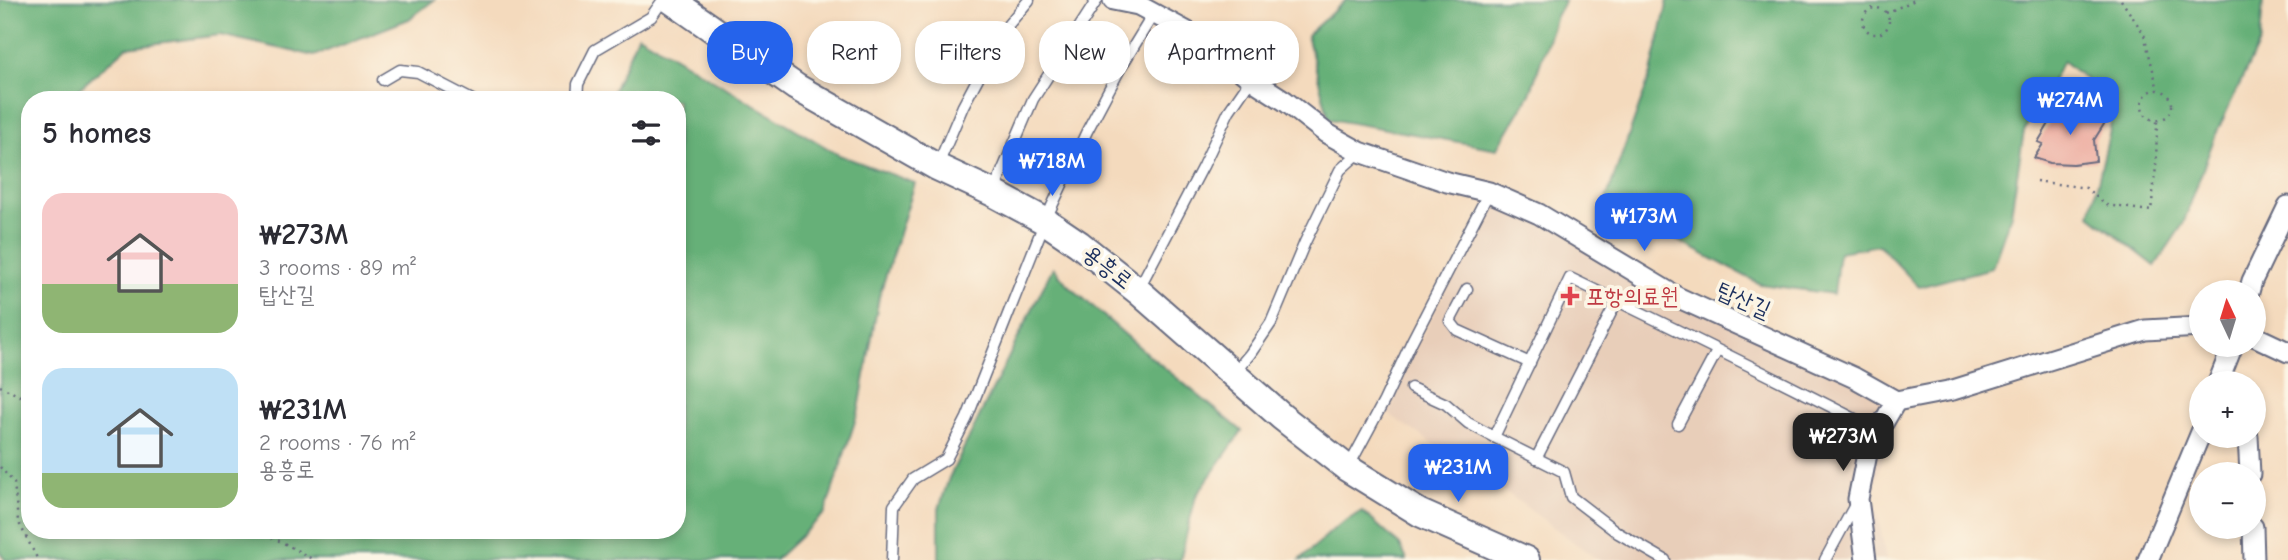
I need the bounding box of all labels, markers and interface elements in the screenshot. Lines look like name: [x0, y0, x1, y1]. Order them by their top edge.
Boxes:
chip: Buy: [707, 21, 793, 84]
chip: Rent: [807, 21, 901, 84]
chip: Filters: [915, 21, 1025, 84]
chip: New: [1039, 21, 1130, 84]
chip: Apartment: [1144, 21, 1299, 84]
pin: ₩274M: [2021, 78, 2119, 137]
text: ₩274M: [2037, 86, 2103, 113]
icon: filters: [627, 114, 665, 152]
text: 5 homes: [42, 116, 151, 151]
pin: ₩718M: [1003, 138, 1101, 198]
text: ₩718M: [1019, 147, 1085, 174]
pin: ₩173M: [1595, 194, 1693, 253]
text: ₩173M: [1611, 202, 1677, 229]
text: ₩273M: [259, 217, 348, 252]
icon: home: [98, 221, 182, 305]
street label: 용흥로: [1078, 239, 1138, 295]
text: 3 rooms · 89 m²: [259, 254, 416, 281]
street label: 탑산길: [1713, 276, 1775, 324]
north arrow: [2189, 280, 2266, 357]
map controls: [2189, 280, 2266, 539]
text: 탑산길: [259, 281, 315, 308]
place label: 포항의료원: [1586, 283, 1679, 310]
marker: 포항의료원: [1560, 286, 1580, 306]
button: +: [2189, 371, 2266, 448]
text: ₩231M: [259, 392, 347, 427]
icon: home: [98, 396, 182, 480]
pin: ₩273M: [1794, 414, 1892, 473]
text: ₩273M: [1809, 422, 1877, 449]
text: 2 rooms · 76 m²: [259, 429, 415, 456]
pin: ₩231M: [1409, 444, 1507, 504]
text: ₩231M: [1424, 453, 1492, 480]
text: 용흥로: [259, 456, 315, 483]
button: −: [2189, 462, 2266, 539]

